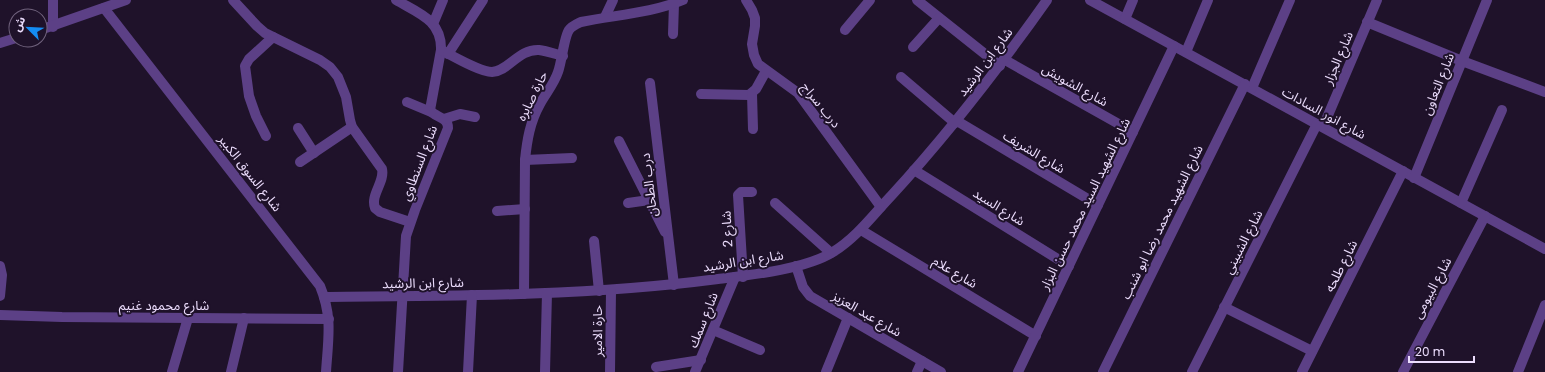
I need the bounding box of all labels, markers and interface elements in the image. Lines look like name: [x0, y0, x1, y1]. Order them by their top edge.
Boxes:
north arrow: [8, 8, 48, 48]
text: ش: [8, 14, 29, 34]
street label: شارع ابن الرشيد: [953, 24, 1018, 101]
street label: شارع الجزار: [1318, 28, 1359, 89]
street label: شارع التعاون: [1417, 50, 1460, 118]
street label: شارع الشويش: [1038, 59, 1111, 112]
street label: حارة صابره: [512, 68, 552, 124]
street label: درب سراج: [796, 78, 845, 133]
street label: شارع انور السادات: [1278, 82, 1369, 145]
street label: شارع الشهيد السيد محمد حسن البزار: [1035, 115, 1136, 295]
street label: شارع السنطاوي: [396, 122, 443, 204]
street label: شارع الشريف: [999, 126, 1069, 179]
street label: شارع السوق الكبير: [212, 130, 286, 216]
street label: شارع الشهيد محمد رضا ابو شنب: [1116, 142, 1209, 303]
street label: درب الطحان: [636, 152, 662, 218]
street label: شارع السيد: [969, 184, 1029, 231]
street label: شارع الشبيني: [1219, 207, 1268, 278]
street label: شارع 2: [717, 210, 738, 248]
street label: شارع طلحه: [1320, 237, 1363, 296]
street label: شارع ابن الرشيد: [701, 245, 785, 278]
street label: شارع علام: [928, 251, 981, 294]
street label: شارع البيومى: [1408, 254, 1457, 323]
street label: شارع ابن الرشيد: [382, 273, 464, 294]
street label: شارع عبد العزيز: [827, 286, 905, 342]
street label: شارع سمك: [683, 289, 724, 351]
street label: شارع محمود غنيم: [119, 296, 209, 316]
street label: حارة الامير: [588, 305, 607, 358]
scale bar: [1409, 338, 1474, 364]
text: 20 m: [1415, 343, 1445, 360]

